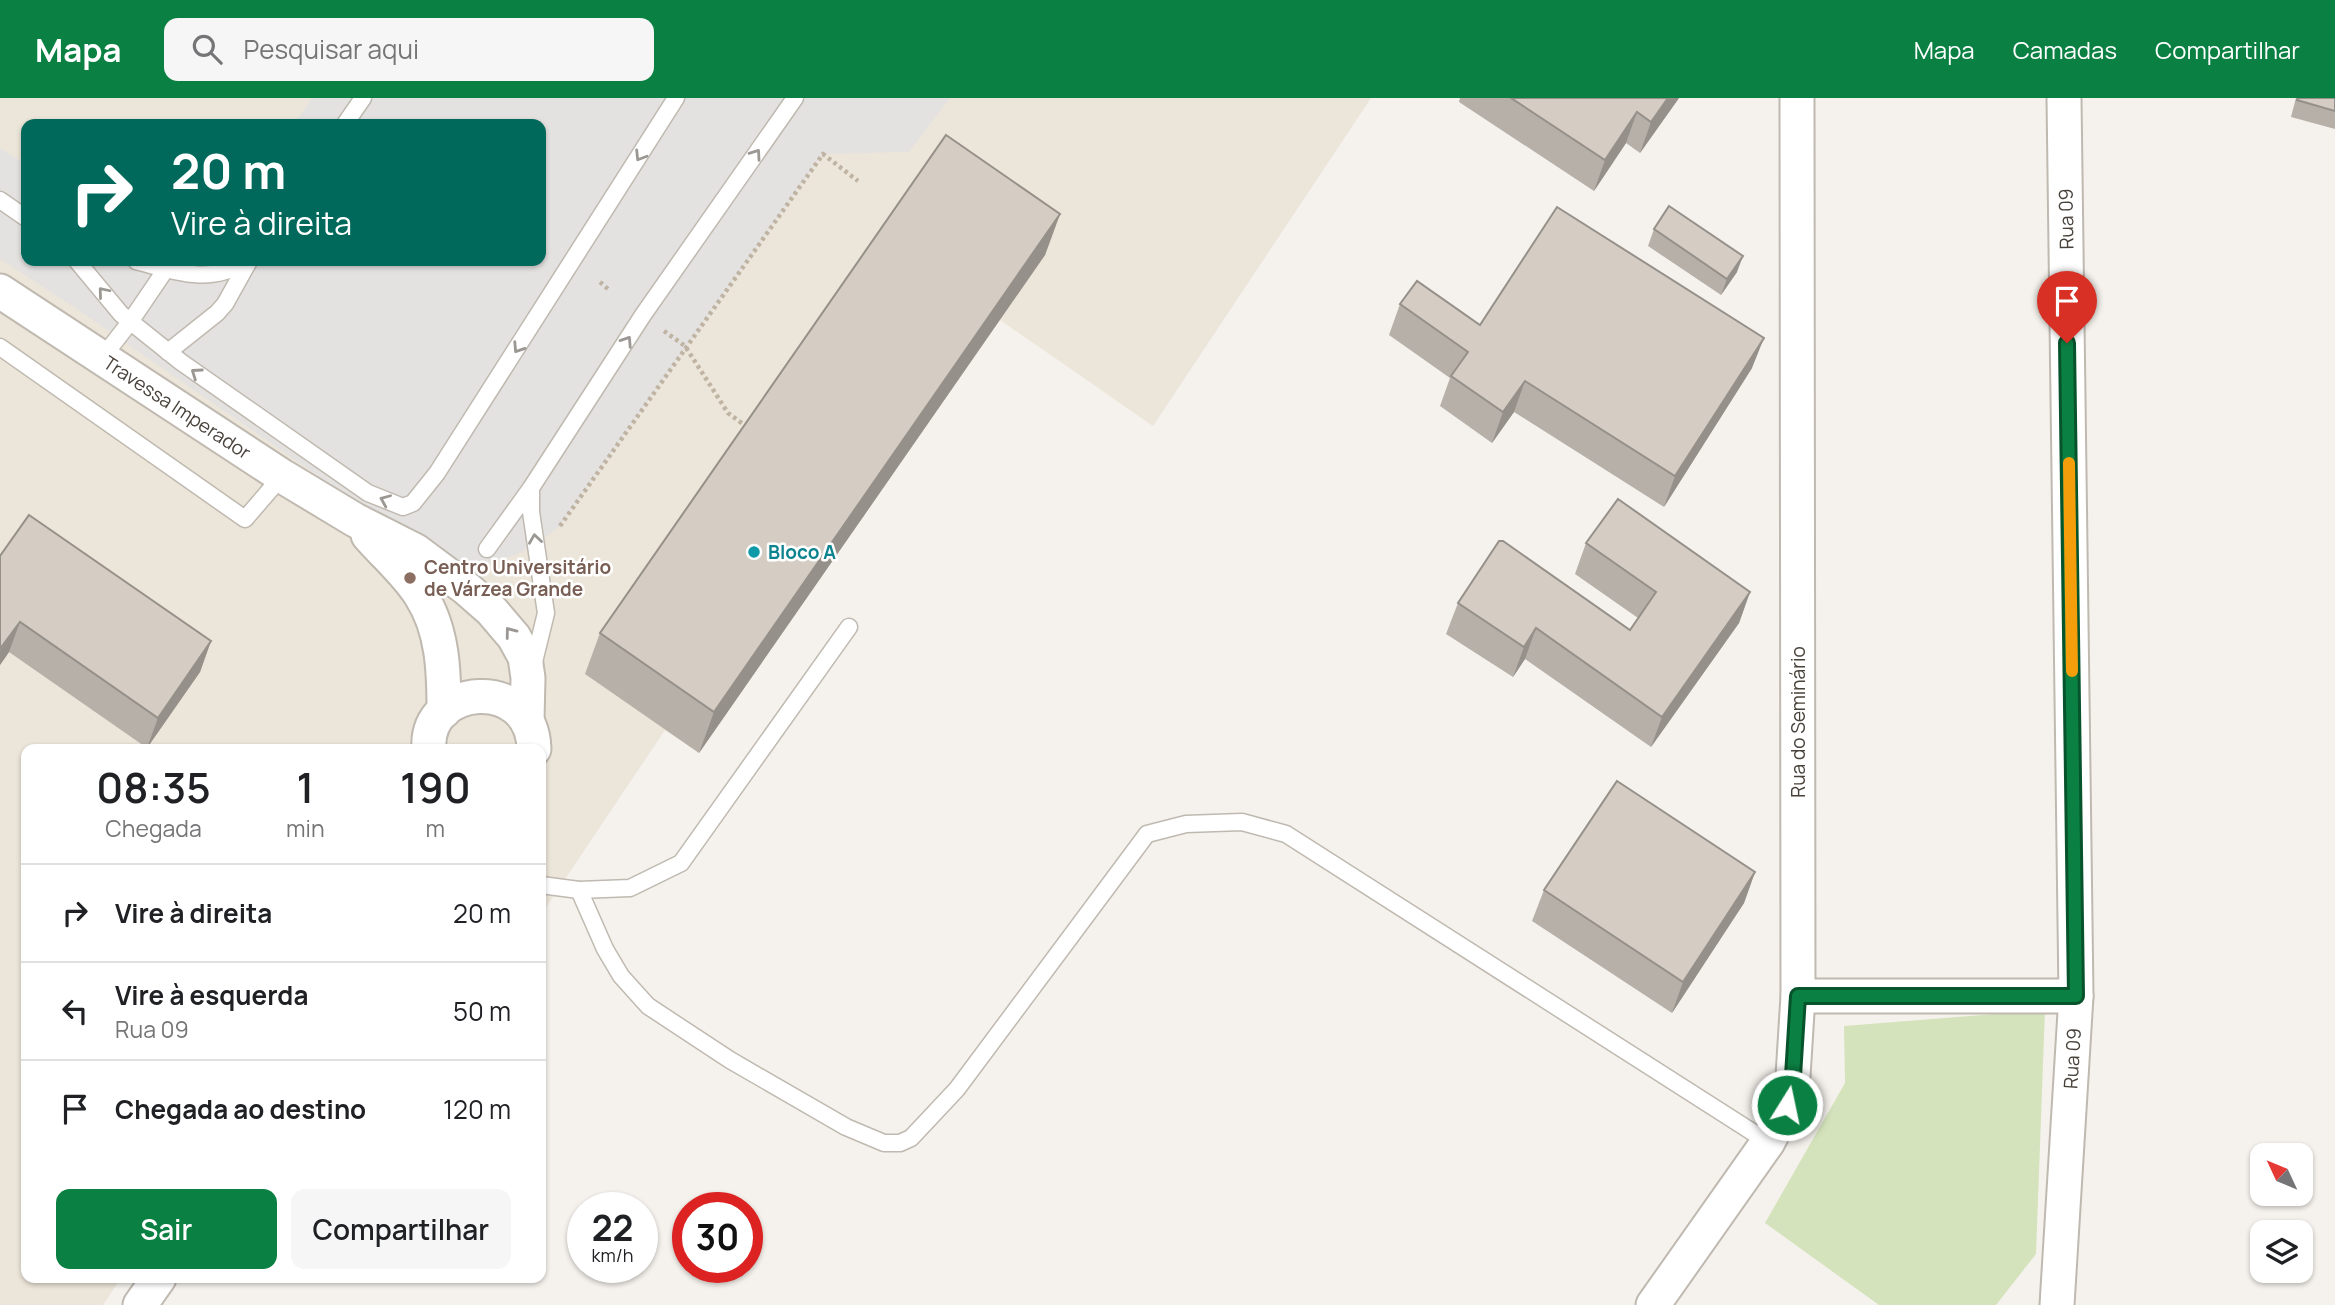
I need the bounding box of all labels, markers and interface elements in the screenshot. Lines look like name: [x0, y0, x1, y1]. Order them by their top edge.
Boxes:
search box: [164, 18, 654, 81]
text: Mapa: [35, 27, 122, 72]
icon: search: [188, 30, 226, 68]
text: Pesquisar aqui: [244, 31, 419, 67]
text: Mapa: [1914, 33, 1975, 66]
text: Camadas: [2013, 33, 2117, 66]
text: Compartilhar: [2155, 33, 2300, 66]
text: 20 m: [171, 137, 286, 204]
icon: right: [56, 147, 147, 238]
one-way arrow: [636, 148, 649, 161]
one-way arrow: [748, 149, 760, 162]
street label: Rua 09: [2052, 188, 2080, 250]
text: Vire à direita: [171, 201, 352, 245]
pin: [2037, 271, 2097, 343]
icon: arrive: [2048, 282, 2086, 320]
one-way arrow: [99, 287, 111, 300]
one-way arrow: [618, 335, 631, 348]
one-way arrow: [513, 340, 526, 353]
street label: Travessa Imperador: [99, 349, 256, 465]
one-way arrow: [191, 368, 204, 381]
one-way arrow: [380, 494, 392, 508]
one-way arrow: [528, 534, 543, 545]
place label: Bloco A: [768, 539, 836, 565]
marker: Bloco A: [746, 544, 762, 560]
place label: Centro Universitário de Várzea Grande: [424, 554, 611, 602]
marker: Centro Universitário de Várzea Grande: [402, 570, 418, 586]
one-way arrow: [505, 627, 518, 640]
street label: Rua do Seminário: [1785, 646, 1811, 798]
text: 08:35: [96, 758, 211, 816]
text: 1: [296, 758, 314, 816]
text: 190: [400, 758, 471, 816]
text: Chegada: [105, 812, 202, 844]
text: min: [286, 812, 325, 844]
text: m: [426, 812, 445, 844]
icon: right: [56, 894, 94, 932]
text: Vire à direita: [115, 895, 272, 931]
text: 20 m: [453, 895, 511, 931]
text: Vire à esquerda: [115, 977, 308, 1013]
icon: left: [56, 992, 94, 1030]
text: 50 m: [453, 993, 511, 1029]
text: Rua 09: [115, 1013, 189, 1045]
street label: Rua 09: [2057, 1027, 2087, 1090]
position arrow: [1750, 1068, 1824, 1142]
icon: arrive: [56, 1090, 94, 1128]
text: Chegada ao destino: [115, 1091, 366, 1127]
text: 120 m: [443, 1091, 511, 1127]
north arrow: [2250, 1143, 2314, 1206]
map controls: [2250, 1143, 2313, 1283]
button: Sair: [56, 1189, 277, 1269]
button: Compartilhar: [291, 1189, 511, 1269]
speed limit sign: 30: [672, 1192, 763, 1283]
text: 22: [592, 1204, 633, 1252]
button: layers: [2250, 1220, 2313, 1283]
text: km/h: [592, 1243, 633, 1267]

